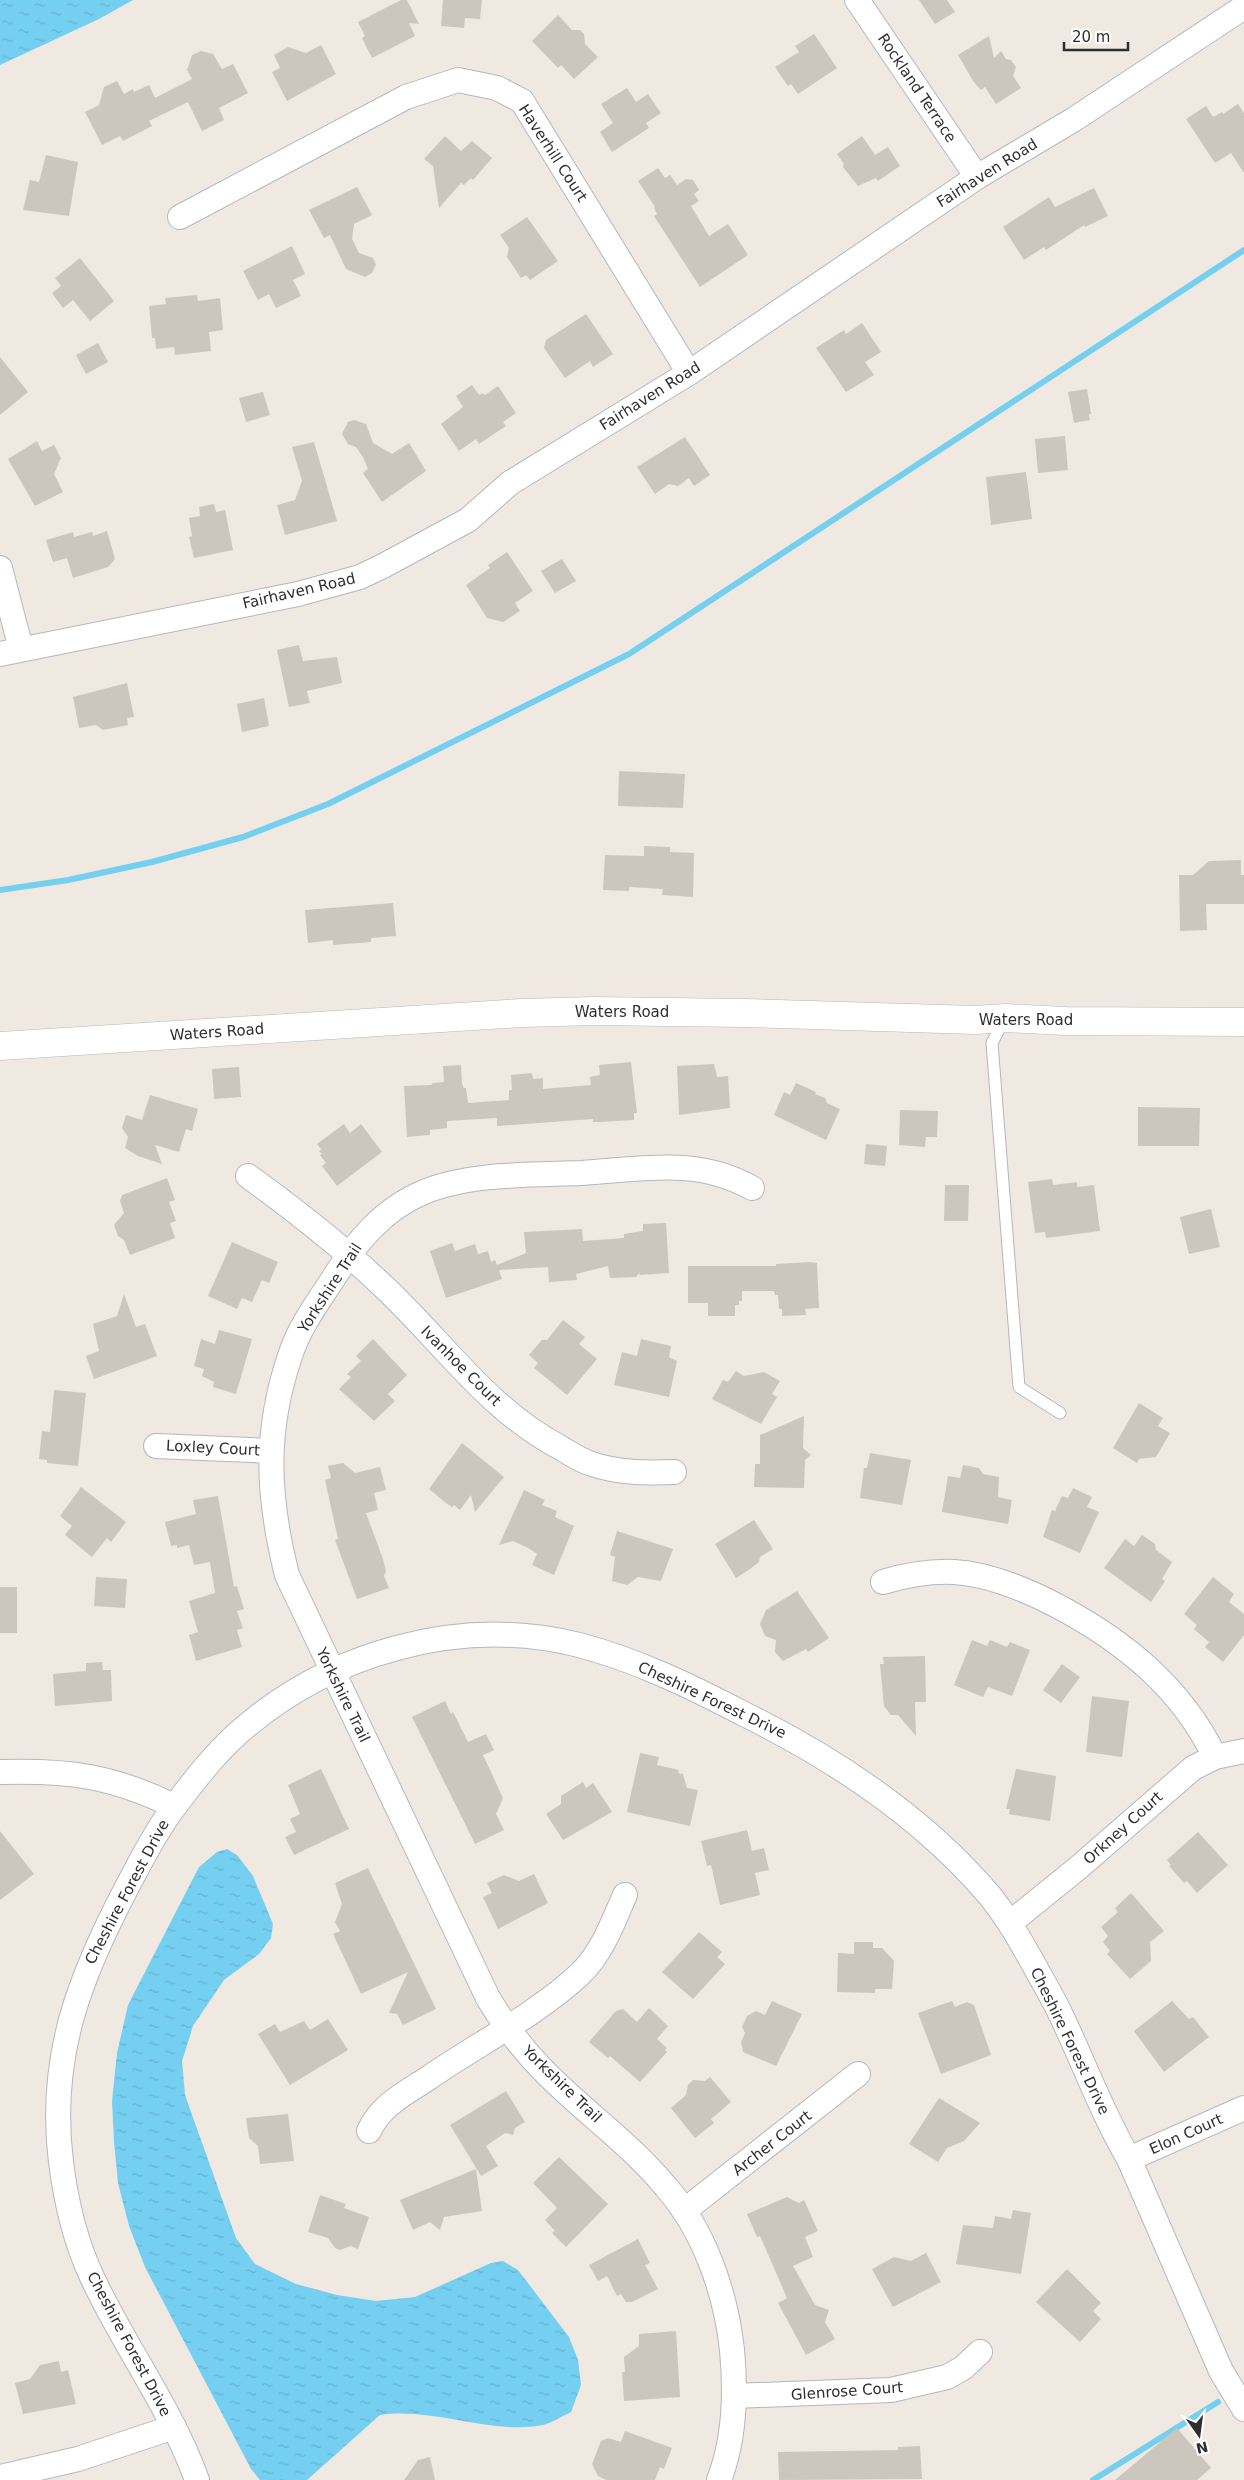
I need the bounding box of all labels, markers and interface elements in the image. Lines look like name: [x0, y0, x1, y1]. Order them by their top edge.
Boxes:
scale bar: [1064, 20, 1128, 52]
text: 20 m: [1072, 28, 1110, 46]
street label: Rockland Terrace: [874, 30, 960, 146]
street label: Haverhill Court: [515, 101, 591, 205]
street label: Fairhaven Road: [933, 135, 1041, 211]
street label: Fairhaven Road: [596, 358, 704, 434]
street label: Fairhaven Road: [241, 569, 357, 613]
street label: Waters Road: [575, 1003, 669, 1021]
street label: Waters Road: [979, 1011, 1073, 1029]
street label: Waters Road: [169, 1020, 265, 1044]
street label: Yorkshire Trail: [294, 1240, 366, 1337]
street label: Ivanhoe Court: [417, 1322, 505, 1410]
street label: Loxley Court: [166, 1437, 260, 1459]
street label: Yorkshire Trail: [312, 1644, 374, 1745]
street label: Cheshire Forest Drive: [635, 1658, 789, 1742]
street label: Orkney Court: [1080, 1788, 1166, 1868]
street label: Cheshire Forest Drive: [81, 1817, 173, 1967]
street label: Cheshire Forest Drive: [1027, 1965, 1113, 2117]
street label: Yorkshire Trail: [518, 2041, 605, 2126]
street label: Archer Court: [729, 2107, 815, 2179]
street label: Elon Court: [1147, 2110, 1226, 2158]
street label: Cheshire Forest Drive: [83, 2269, 175, 2419]
street label: Glenrose Court: [790, 2378, 904, 2404]
north arrow: [1174, 2410, 1224, 2460]
text: N: [1195, 2438, 1210, 2457]

